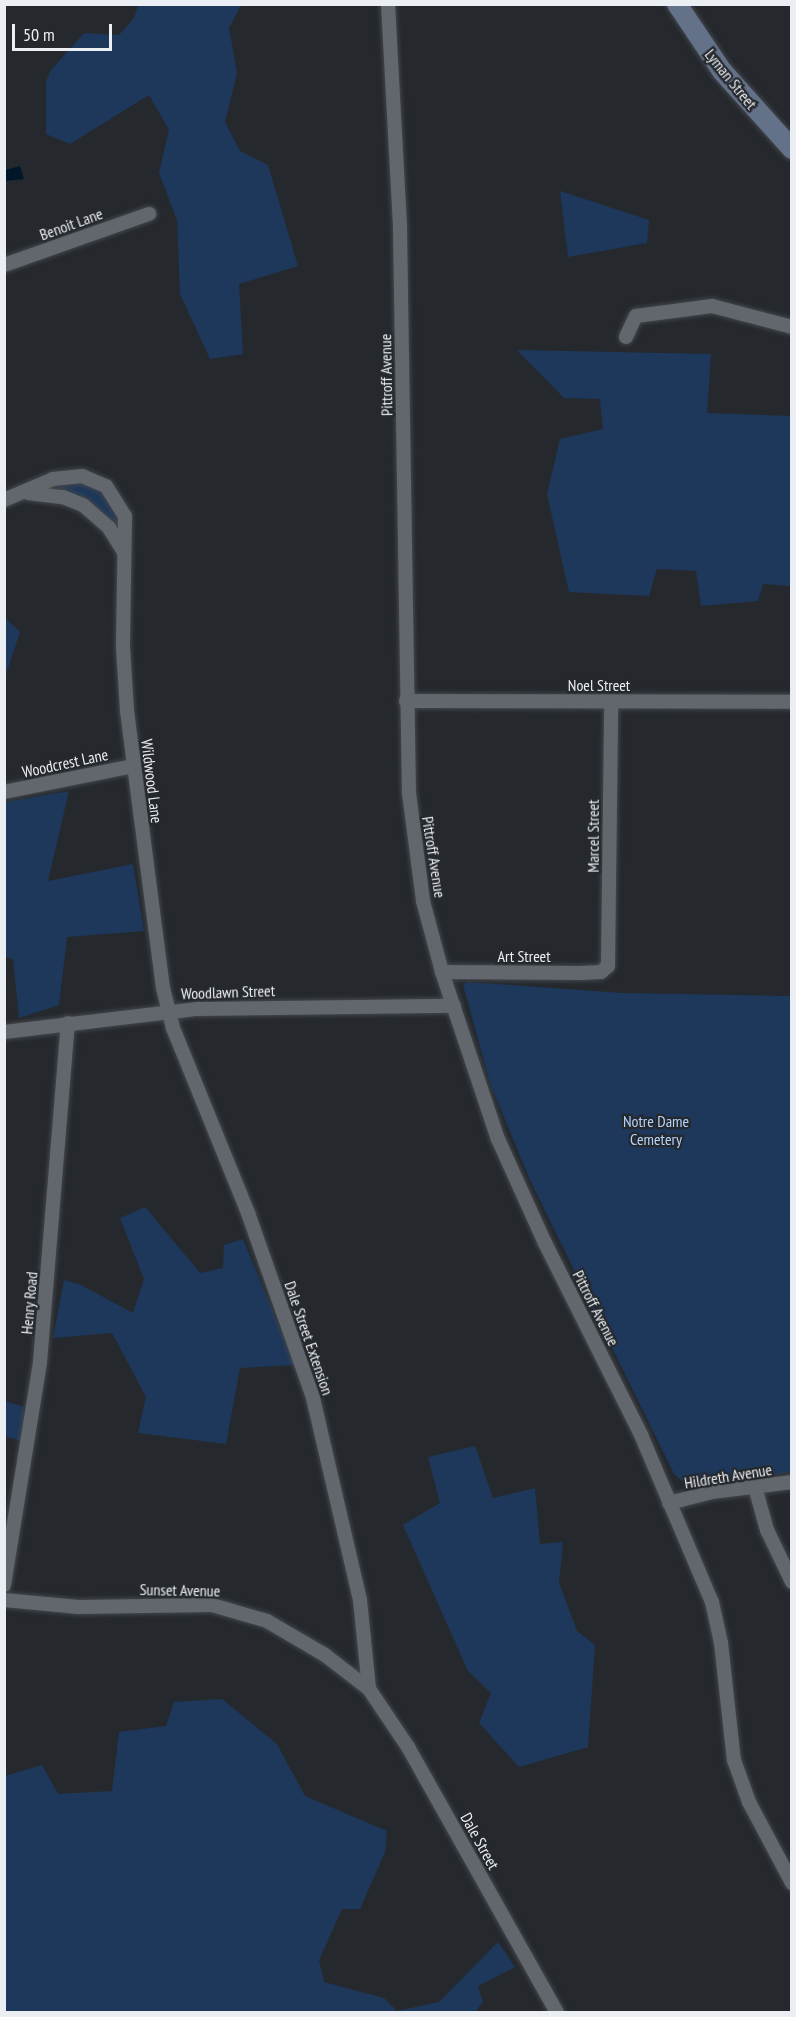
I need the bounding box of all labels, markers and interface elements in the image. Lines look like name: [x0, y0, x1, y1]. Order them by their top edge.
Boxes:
scale bar: [15, 12, 116, 50]
text: 50 m: [23, 23, 55, 46]
street label: Lyman Street: [701, 45, 761, 113]
street label: Benoit Lane: [37, 204, 105, 244]
street label: Pittroff Avenue: [376, 333, 396, 417]
street label: Noel Street: [568, 675, 630, 695]
street label: Wildwood Lane: [137, 738, 167, 824]
street label: Woodcrest Lane: [20, 745, 110, 781]
street label: Marcel Street: [583, 799, 603, 873]
street label: Pittroff Avenue: [418, 815, 450, 899]
street label: Art Street: [497, 946, 551, 966]
street label: Woodlawn Street: [181, 981, 275, 1003]
park label: Notre Dame Cemetery: [623, 1111, 689, 1149]
street label: Pittroff Avenue: [569, 1267, 623, 1349]
street label: Henry Road: [17, 1271, 41, 1335]
street label: Dale Street Extension: [281, 1279, 337, 1397]
street label: Hildreth Avenue: [683, 1460, 773, 1492]
street label: Sunset Avenue: [139, 1580, 221, 1600]
street label: Dale Street: [457, 1809, 503, 1873]

